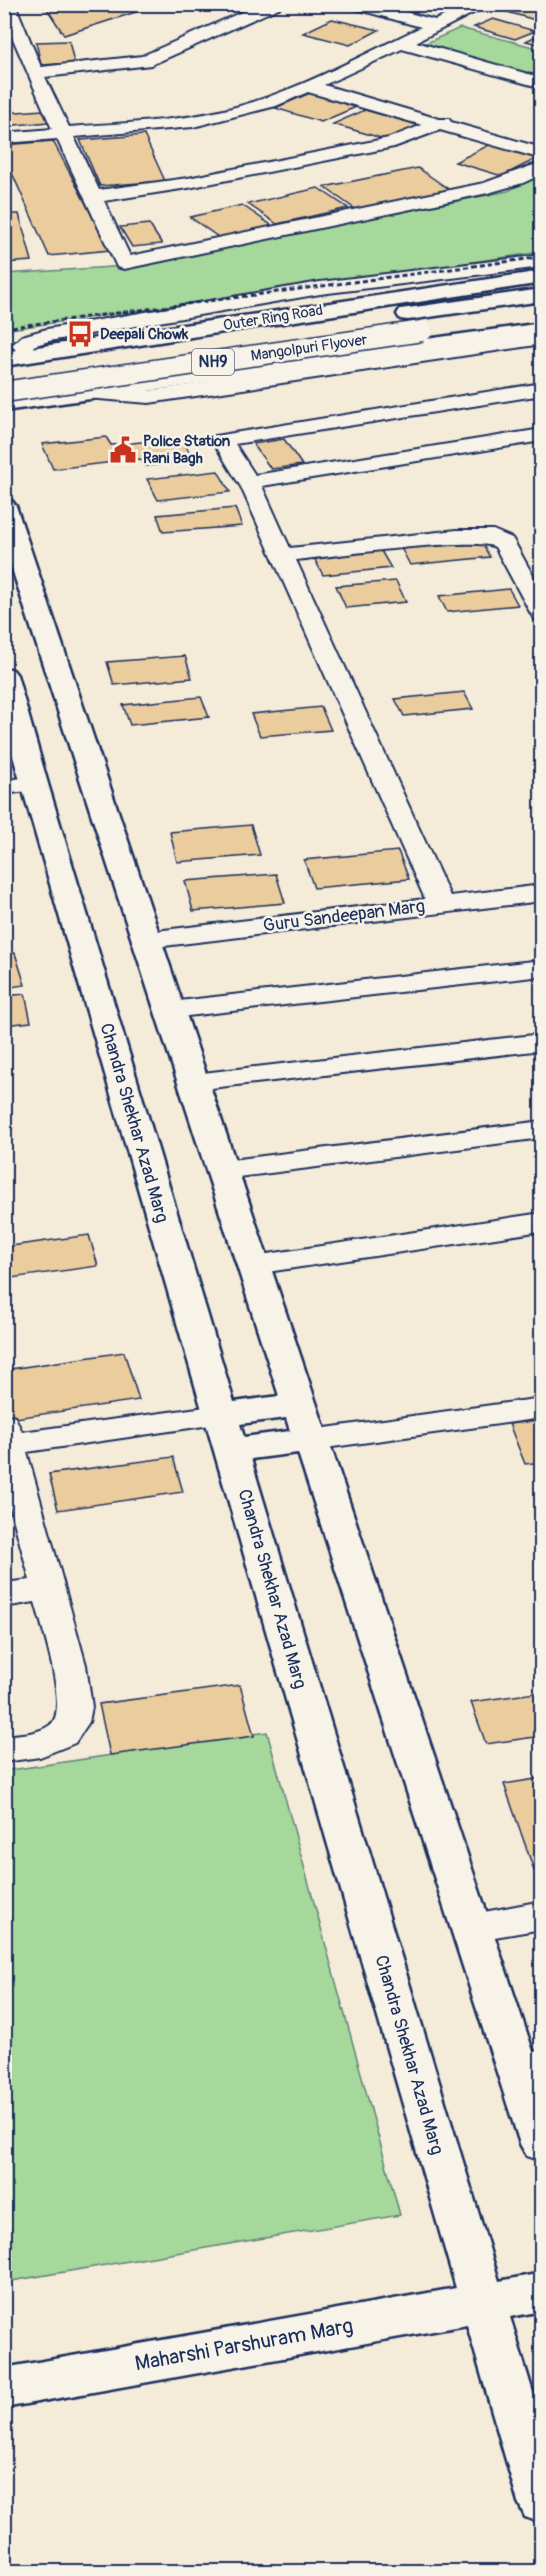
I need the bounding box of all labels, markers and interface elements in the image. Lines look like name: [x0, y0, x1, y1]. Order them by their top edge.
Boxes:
street label: Outer Ring Road: [222, 301, 324, 335]
bus stop icon: Deepali Chowk: [65, 319, 95, 349]
place label: Deepali Chowk: [100, 325, 189, 344]
street label: Mangolpuri Flyover: [250, 330, 369, 366]
road number: NH9: [192, 349, 234, 375]
place label: Police Station Rani Bagh: [143, 432, 231, 468]
public building icon: Police Station Rani Bagh: [108, 435, 138, 465]
street label: Guru Sandeepan Marg: [262, 895, 426, 937]
street label: Chandra Shekhar Azad Marg: [95, 1021, 173, 1225]
street label: Chandra Shekhar Azad Marg: [233, 1487, 311, 1691]
street label: Chandra Shekhar Azad Marg: [370, 1953, 448, 2157]
street label: Maharshi Parshuram Marg: [133, 2313, 355, 2377]

